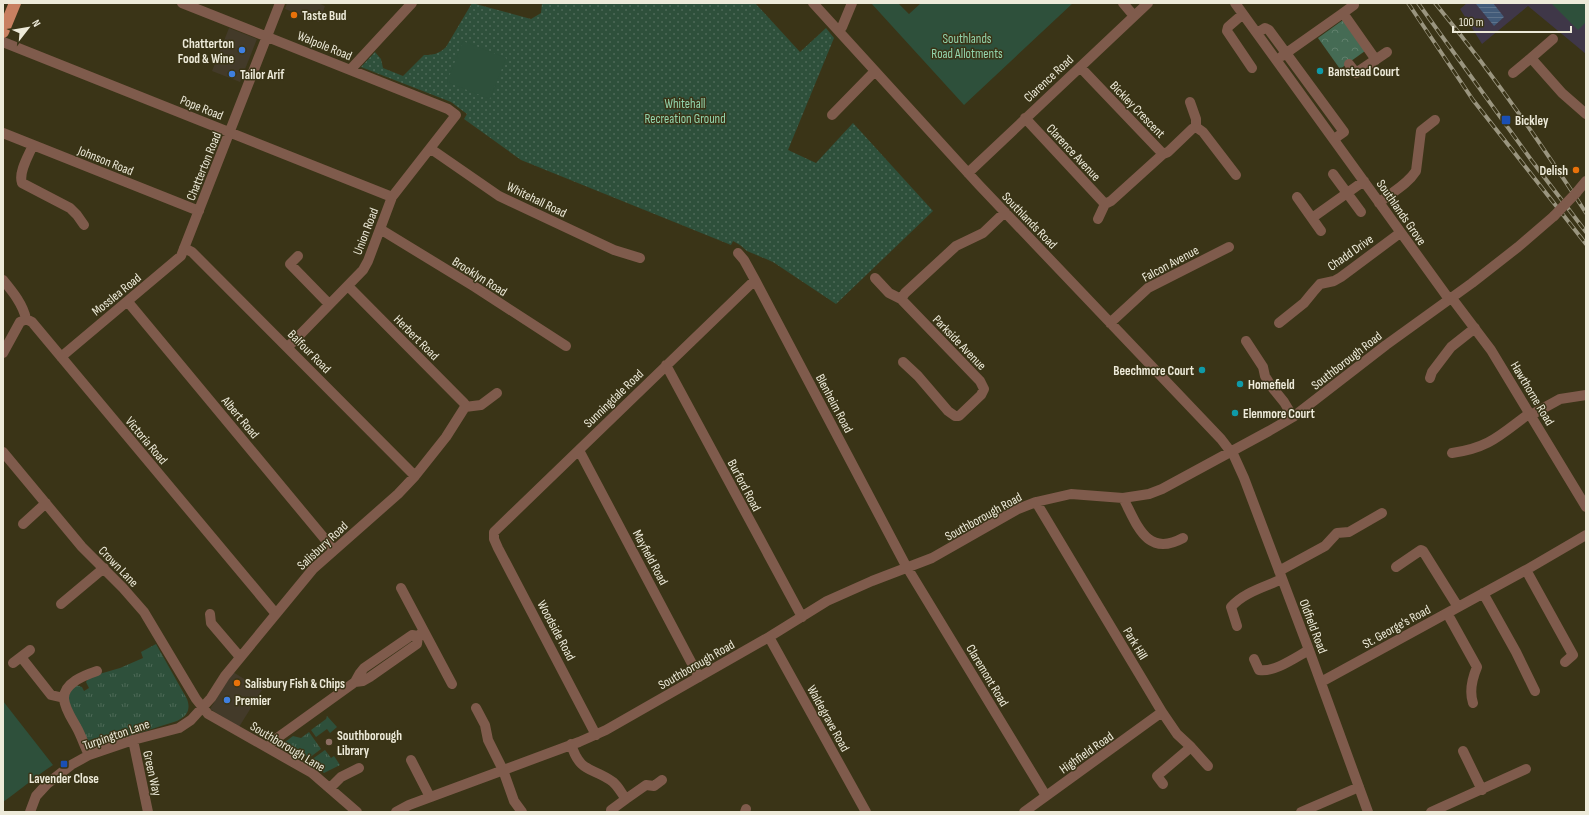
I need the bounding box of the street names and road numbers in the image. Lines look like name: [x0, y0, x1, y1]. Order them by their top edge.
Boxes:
street label: Walpole Road: [295, 28, 354, 64]
street label: Clarence Road: [1021, 52, 1077, 106]
street label: Bickley Crescent: [1106, 78, 1168, 141]
street label: Pope Road: [178, 92, 226, 124]
street label: Clarence Avenue: [1043, 121, 1104, 185]
street label: Chatterton Road: [183, 130, 225, 203]
street label: Johnson Road: [75, 142, 136, 179]
street label: Southlands Grove: [1373, 177, 1430, 249]
street label: Whitehall Road: [504, 179, 569, 221]
street label: Southlands Road: [998, 189, 1060, 252]
street label: Union Road: [350, 206, 382, 257]
street label: Chadd Drive: [1324, 231, 1377, 274]
street label: Falcon Avenue: [1139, 242, 1202, 286]
street label: Brooklyn Road: [449, 254, 510, 300]
street label: Mosslea Road: [89, 270, 144, 319]
street label: Herbert Road: [390, 312, 442, 364]
street label: Parkside Avenue: [929, 312, 989, 374]
street label: Balfour Road: [284, 327, 334, 377]
street label: Southborough Road: [1308, 328, 1385, 393]
street label: Hawthorne Road: [1507, 359, 1558, 428]
street label: Sunningdale Road: [580, 366, 647, 431]
street label: Blenheim Road: [812, 371, 856, 436]
street label: Albert Road: [217, 392, 263, 442]
street label: Victoria Road: [122, 413, 171, 468]
street label: Burford Road: [724, 457, 764, 514]
street label: Southborough Road: [942, 489, 1025, 545]
street label: Salisbury Road: [294, 518, 351, 573]
street label: Mayfield Road: [629, 527, 671, 588]
street label: Crown Lane: [95, 543, 142, 590]
street label: Oldfield Road: [1295, 597, 1331, 656]
street label: Woodside Road: [534, 598, 579, 663]
street label: St. George's Road: [1360, 602, 1433, 652]
street label: Park Hill: [1119, 624, 1151, 663]
street label: Southborough Road: [655, 637, 738, 693]
street label: Claremont Road: [962, 642, 1012, 709]
street label: Waldegrave Road: [803, 682, 853, 755]
street label: Turpington Lane: [81, 716, 152, 754]
street label: Southborough Lane: [247, 718, 328, 775]
street label: Highfield Road: [1056, 728, 1117, 777]
street label: Green Way: [139, 749, 165, 798]

